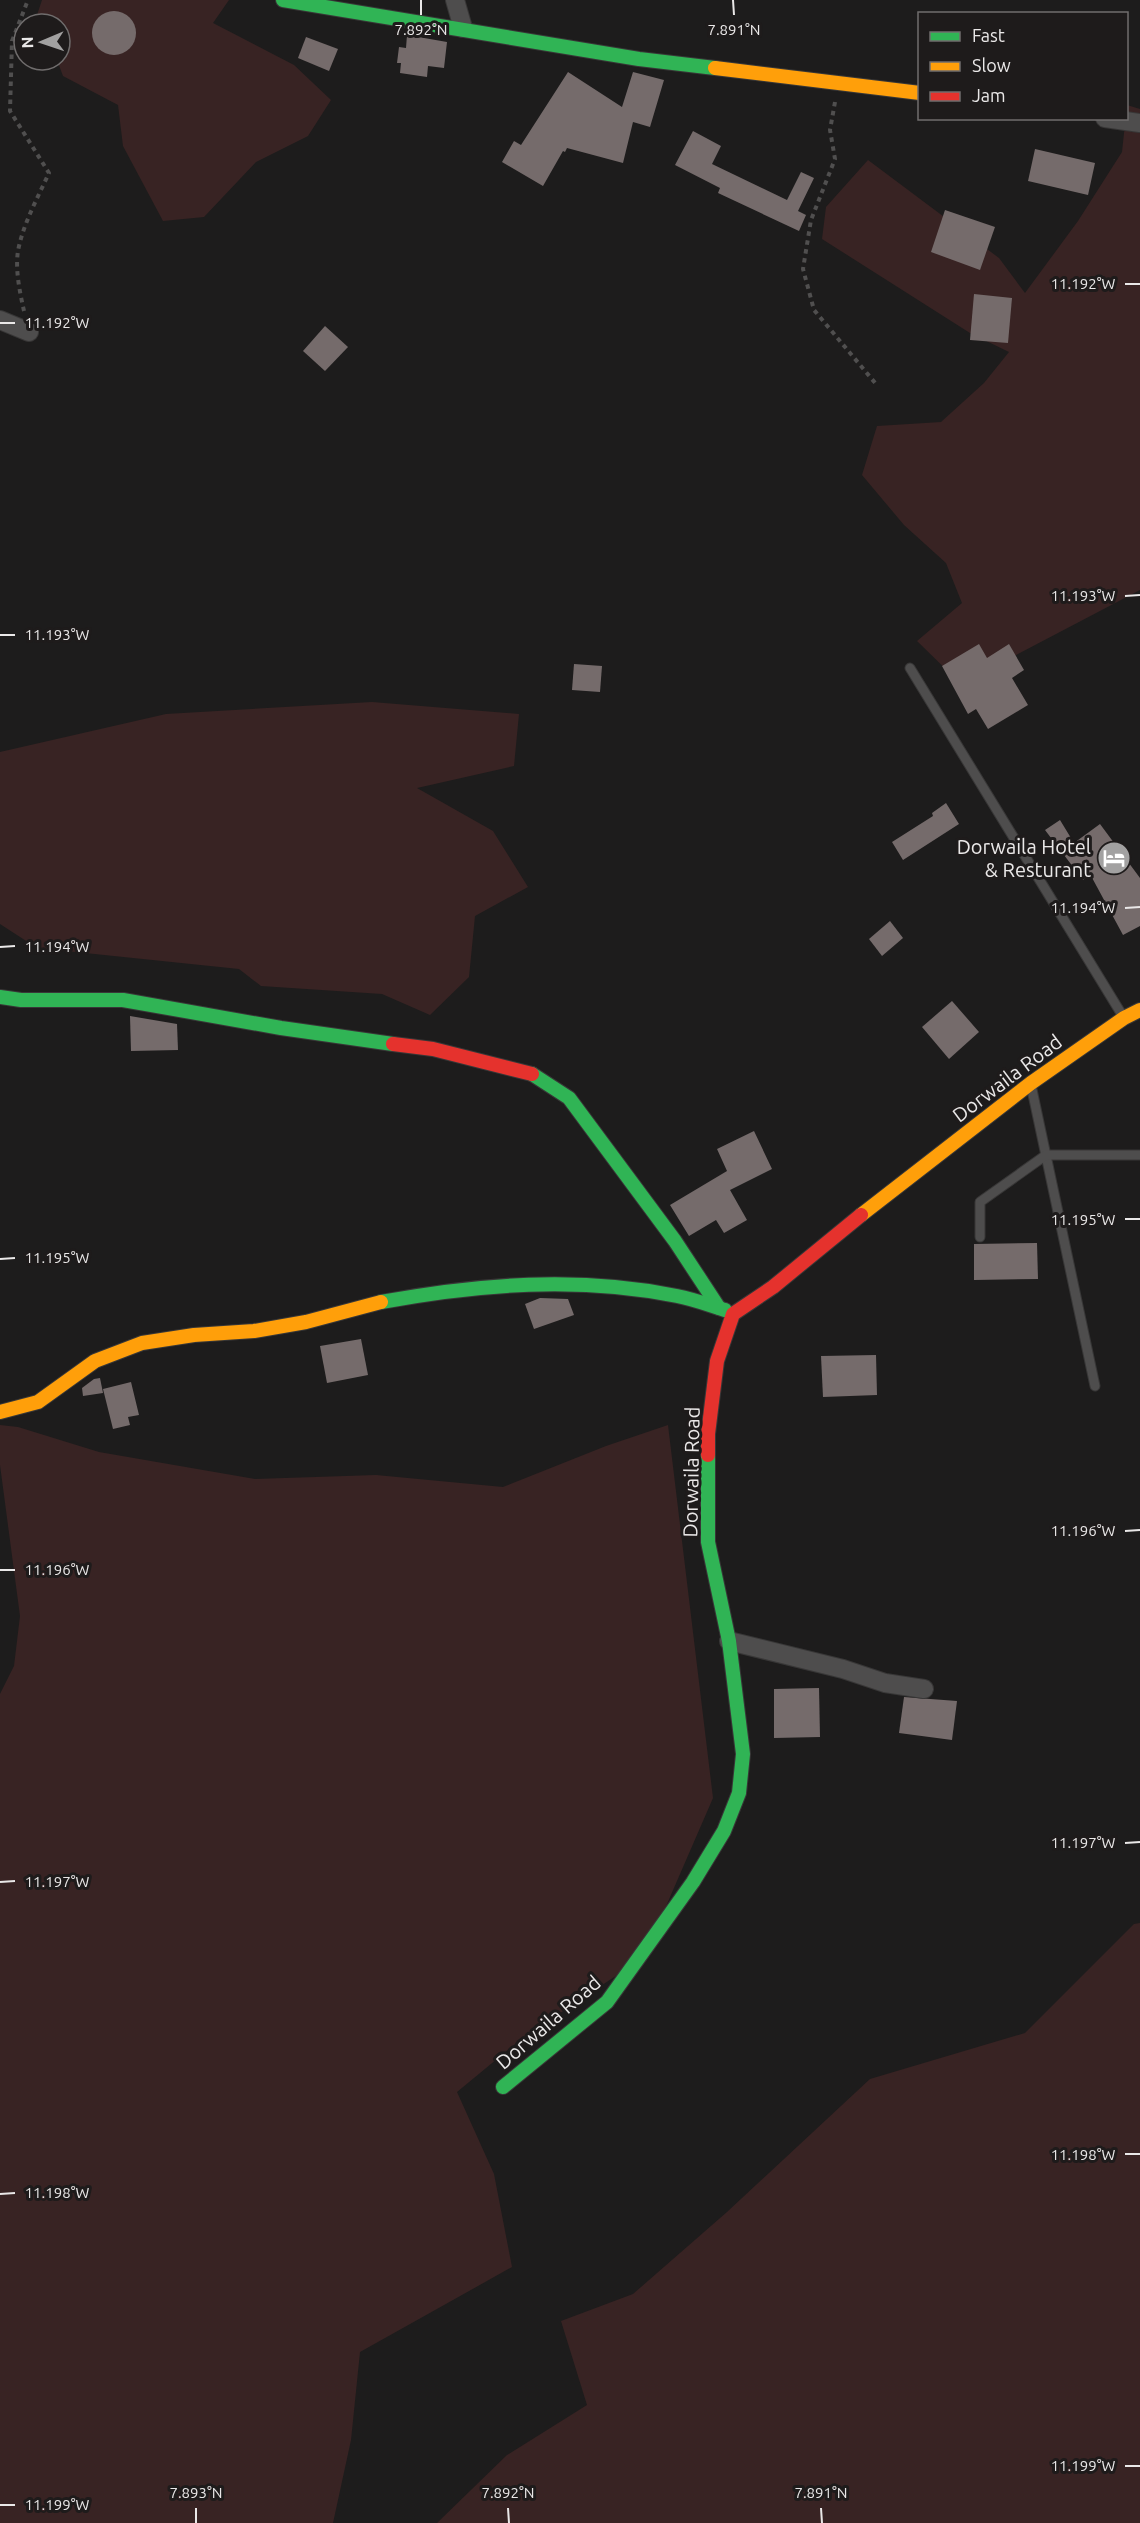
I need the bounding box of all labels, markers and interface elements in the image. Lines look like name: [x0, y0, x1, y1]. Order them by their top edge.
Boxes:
north arrow: [12, 12, 72, 72]
legend: [918, 12, 1128, 120]
text: 7.892°N: [394, 21, 448, 38]
text: 7.891°N: [707, 21, 761, 38]
text: Fast: [972, 25, 1005, 45]
text: N: [18, 36, 36, 49]
text: Slow: [972, 55, 1011, 75]
text: Jam: [972, 85, 1006, 105]
text: 11.192°W: [1051, 275, 1115, 292]
text: 11.192°W: [25, 314, 89, 331]
text: 11.193°W: [1051, 587, 1115, 604]
text: 11.193°W: [25, 626, 89, 643]
place label: Dorwaila Hotel & Resturant: [957, 835, 1091, 881]
hotel icon: Dorwaila Hotel & Resturant: [1096, 840, 1132, 876]
text: 11.194°W: [1051, 899, 1115, 916]
text: 11.194°W: [25, 938, 89, 955]
street label: Dorwaila Road: [948, 1029, 1066, 1127]
text: 11.195°W: [1051, 1211, 1115, 1228]
text: 11.195°W: [25, 1249, 89, 1266]
street label: Dorwaila Road: [678, 1406, 704, 1538]
text: 11.196°W: [1051, 1522, 1115, 1539]
text: 11.196°W: [25, 1561, 89, 1578]
text: 11.197°W: [1051, 1834, 1115, 1851]
text: 11.197°W: [25, 1873, 89, 1890]
street label: Dorwaila Road: [491, 1970, 605, 2074]
text: 11.198°W: [1051, 2146, 1115, 2163]
text: 11.198°W: [25, 2184, 89, 2201]
text: 11.199°W: [1051, 2457, 1115, 2474]
text: 7.893°N: [169, 2484, 223, 2501]
text: 7.892°N: [481, 2484, 535, 2501]
text: 7.891°N: [794, 2484, 848, 2501]
text: 11.199°W: [25, 2496, 89, 2513]

